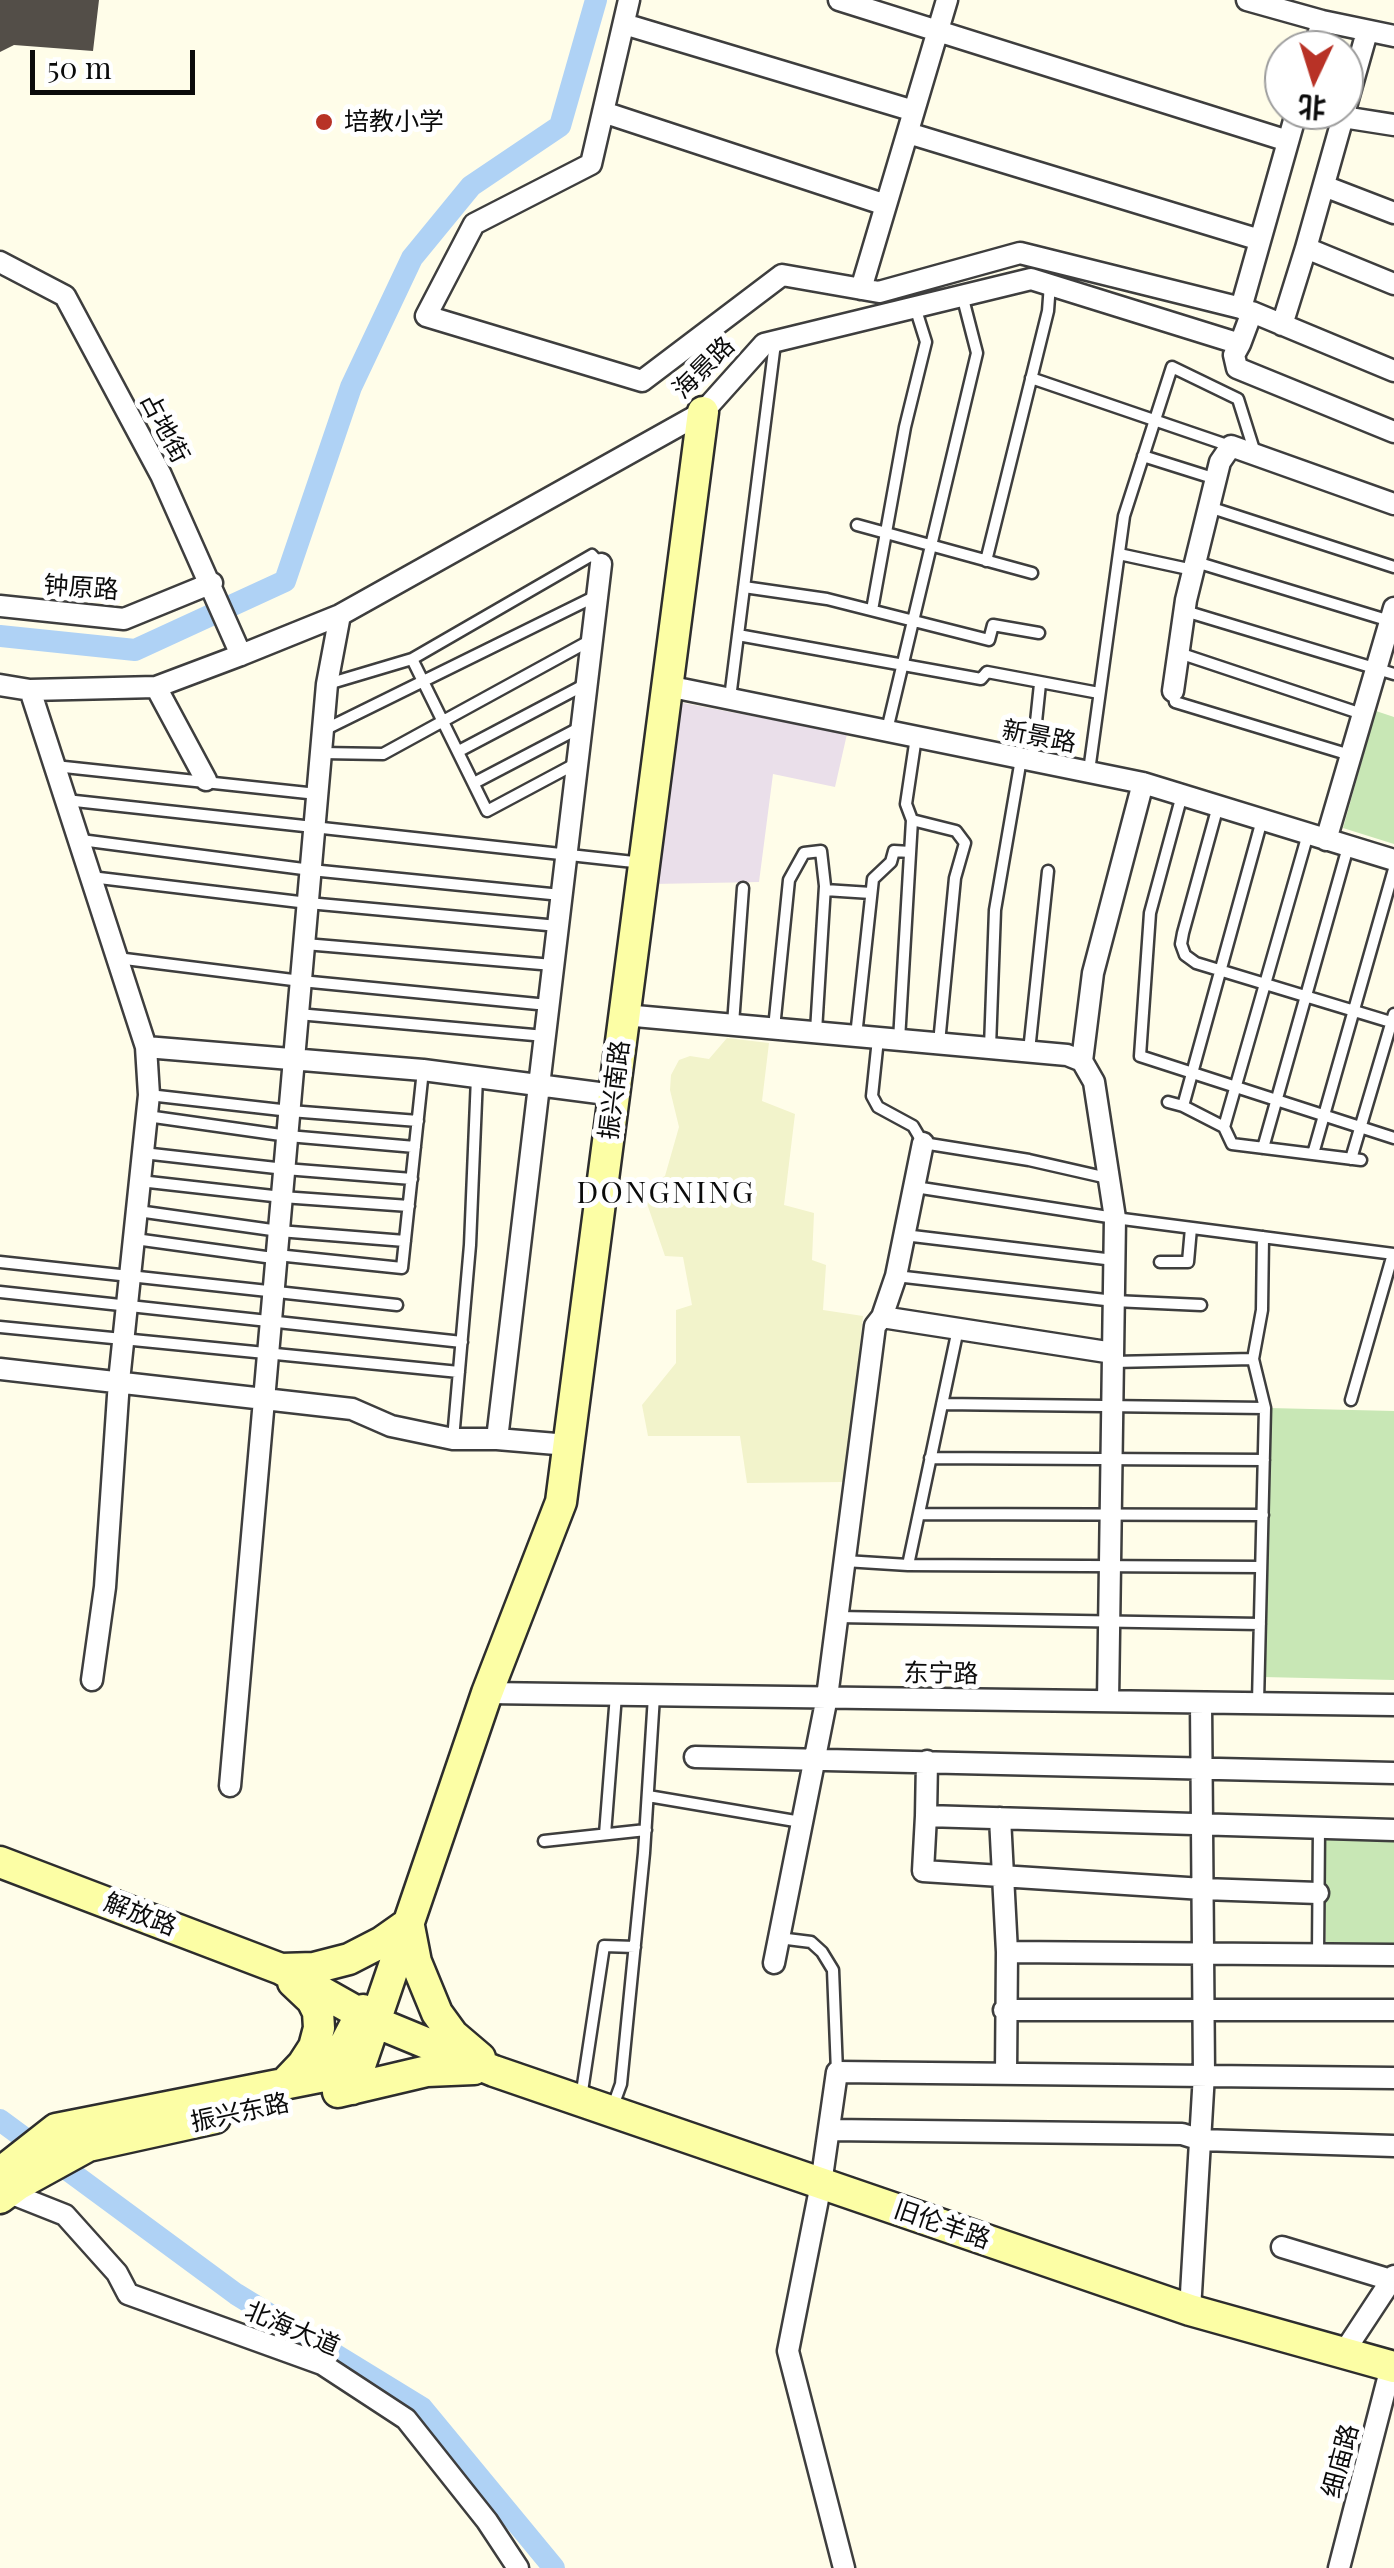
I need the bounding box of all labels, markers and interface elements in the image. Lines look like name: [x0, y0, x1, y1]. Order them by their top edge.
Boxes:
scale bar: [35, 30, 200, 92]
north arrow: [1264, 30, 1364, 130]
text: 50 m: [47, 47, 112, 87]
text: 北: [1297, 89, 1327, 128]
place label: 培教小学: [344, 107, 444, 137]
marker: 培教小学: [313, 111, 335, 133]
street label: 海景路: [667, 331, 741, 405]
street label: 占地街: [133, 388, 195, 468]
street label: 钟原路: [43, 570, 119, 606]
street label: 新景路: [999, 715, 1079, 759]
street label: 振兴南路: [594, 1039, 636, 1141]
district label: DONGNING: [576, 1176, 756, 1212]
street label: 东宁路: [903, 1658, 979, 1690]
street label: 解放路: [100, 1888, 180, 1942]
street label: 振兴东路: [188, 2088, 292, 2138]
street label: 旧伦羊路: [890, 2195, 994, 2255]
street label: 北海大道: [240, 2296, 344, 2362]
street label: 细庙路: [1317, 2421, 1365, 2501]

